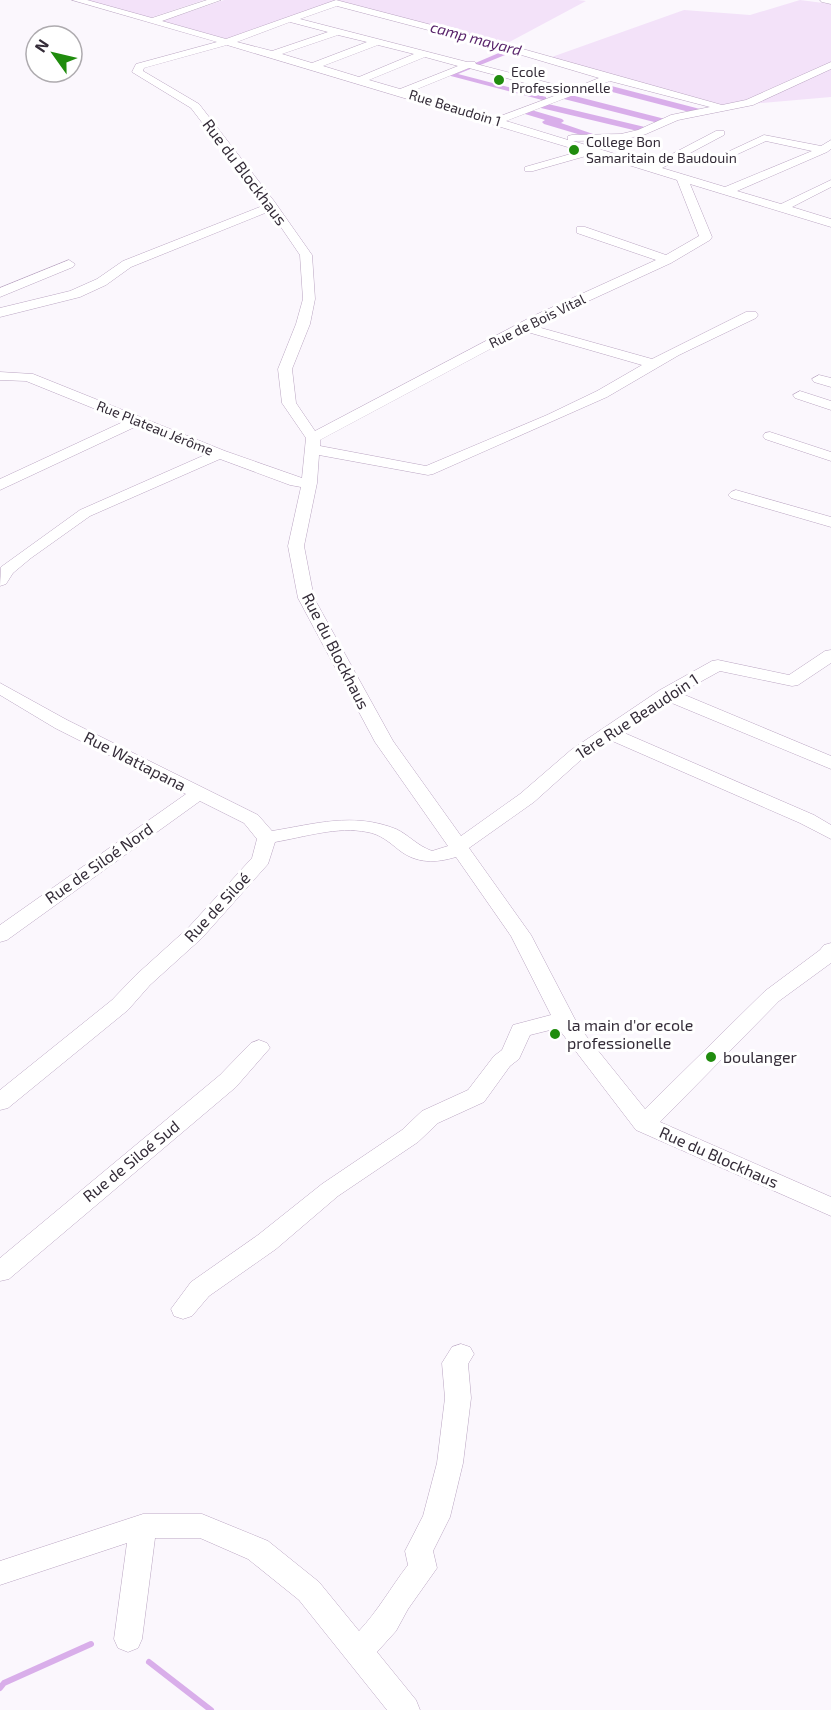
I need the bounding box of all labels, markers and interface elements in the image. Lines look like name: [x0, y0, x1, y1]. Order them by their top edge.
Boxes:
water label: camp mayard: [428, 17, 524, 60]
north arrow: [24, 24, 84, 84]
text: N: [30, 35, 52, 55]
place label: Ecole Professionnelle: [511, 63, 611, 96]
marker: Ecole Professionnelle: [492, 73, 506, 87]
street label: Rue Beaudoin 1: [407, 85, 503, 130]
street label: Rue du Blockhaus: [199, 115, 292, 229]
place label: College Bon Samaritain de Baudouin: [586, 133, 737, 166]
marker: College Bon Samaritain de Baudouin: [567, 143, 581, 157]
street label: Rue de Bois Vital: [486, 290, 588, 351]
street label: Rue Plateau Jérôme: [94, 396, 216, 459]
street label: Rue du Blockhaus: [299, 589, 374, 712]
street label: 1ère Rue Beaudoin 1: [572, 669, 702, 762]
street label: Rue Wattapana: [81, 727, 189, 794]
street label: Rue de Siloé Nord: [41, 818, 156, 907]
street label: Rue de Siloé: [180, 868, 254, 945]
place label: la main d'or ecole professionelle: [567, 1015, 693, 1052]
marker: la main d'or ecole professionelle: [548, 1027, 562, 1041]
place label: boulanger: [723, 1047, 798, 1066]
marker: boulanger: [704, 1050, 718, 1064]
street label: Rue de Siloé Sud: [79, 1116, 183, 1205]
street label: Rue du Blockhaus: [657, 1122, 782, 1191]

